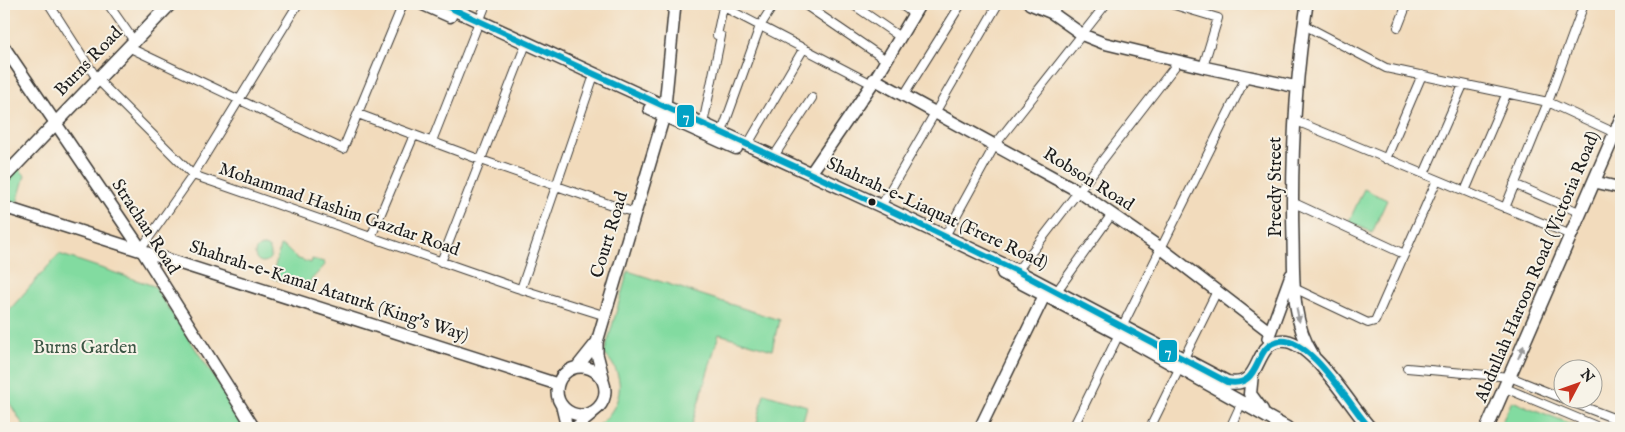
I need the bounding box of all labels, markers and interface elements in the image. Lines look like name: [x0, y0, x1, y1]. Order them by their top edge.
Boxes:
street label: Burns Road: [50, 22, 128, 102]
line badge: 7: [676, 104, 695, 128]
text: 7: [683, 108, 690, 126]
street label: Abdullah Haroon Road (Victoria Road): [1470, 128, 1606, 407]
street label: Preedy Street: [1265, 137, 1288, 237]
street label: Robson Road: [1038, 143, 1138, 217]
street label: Shahrah-e-Liaquat (Frere Road): [823, 153, 1051, 275]
street label: Mohammad Hashim Gazdar Road: [215, 158, 463, 262]
street label: Strachan Road: [106, 175, 185, 279]
street label: Court Road: [586, 189, 634, 281]
unlabelled marker: [867, 197, 877, 207]
street label: Shahrah-e-Kamal Ataturk (King's Way): [186, 236, 472, 348]
one-way arrow: [1294, 308, 1302, 324]
park label: Burns Garden: [33, 337, 137, 360]
line badge: 7: [1158, 339, 1178, 363]
text: 7: [1165, 343, 1172, 361]
one-way arrow: [1517, 345, 1525, 359]
north arrow: [1552, 360, 1602, 410]
text: N: [1576, 365, 1598, 387]

